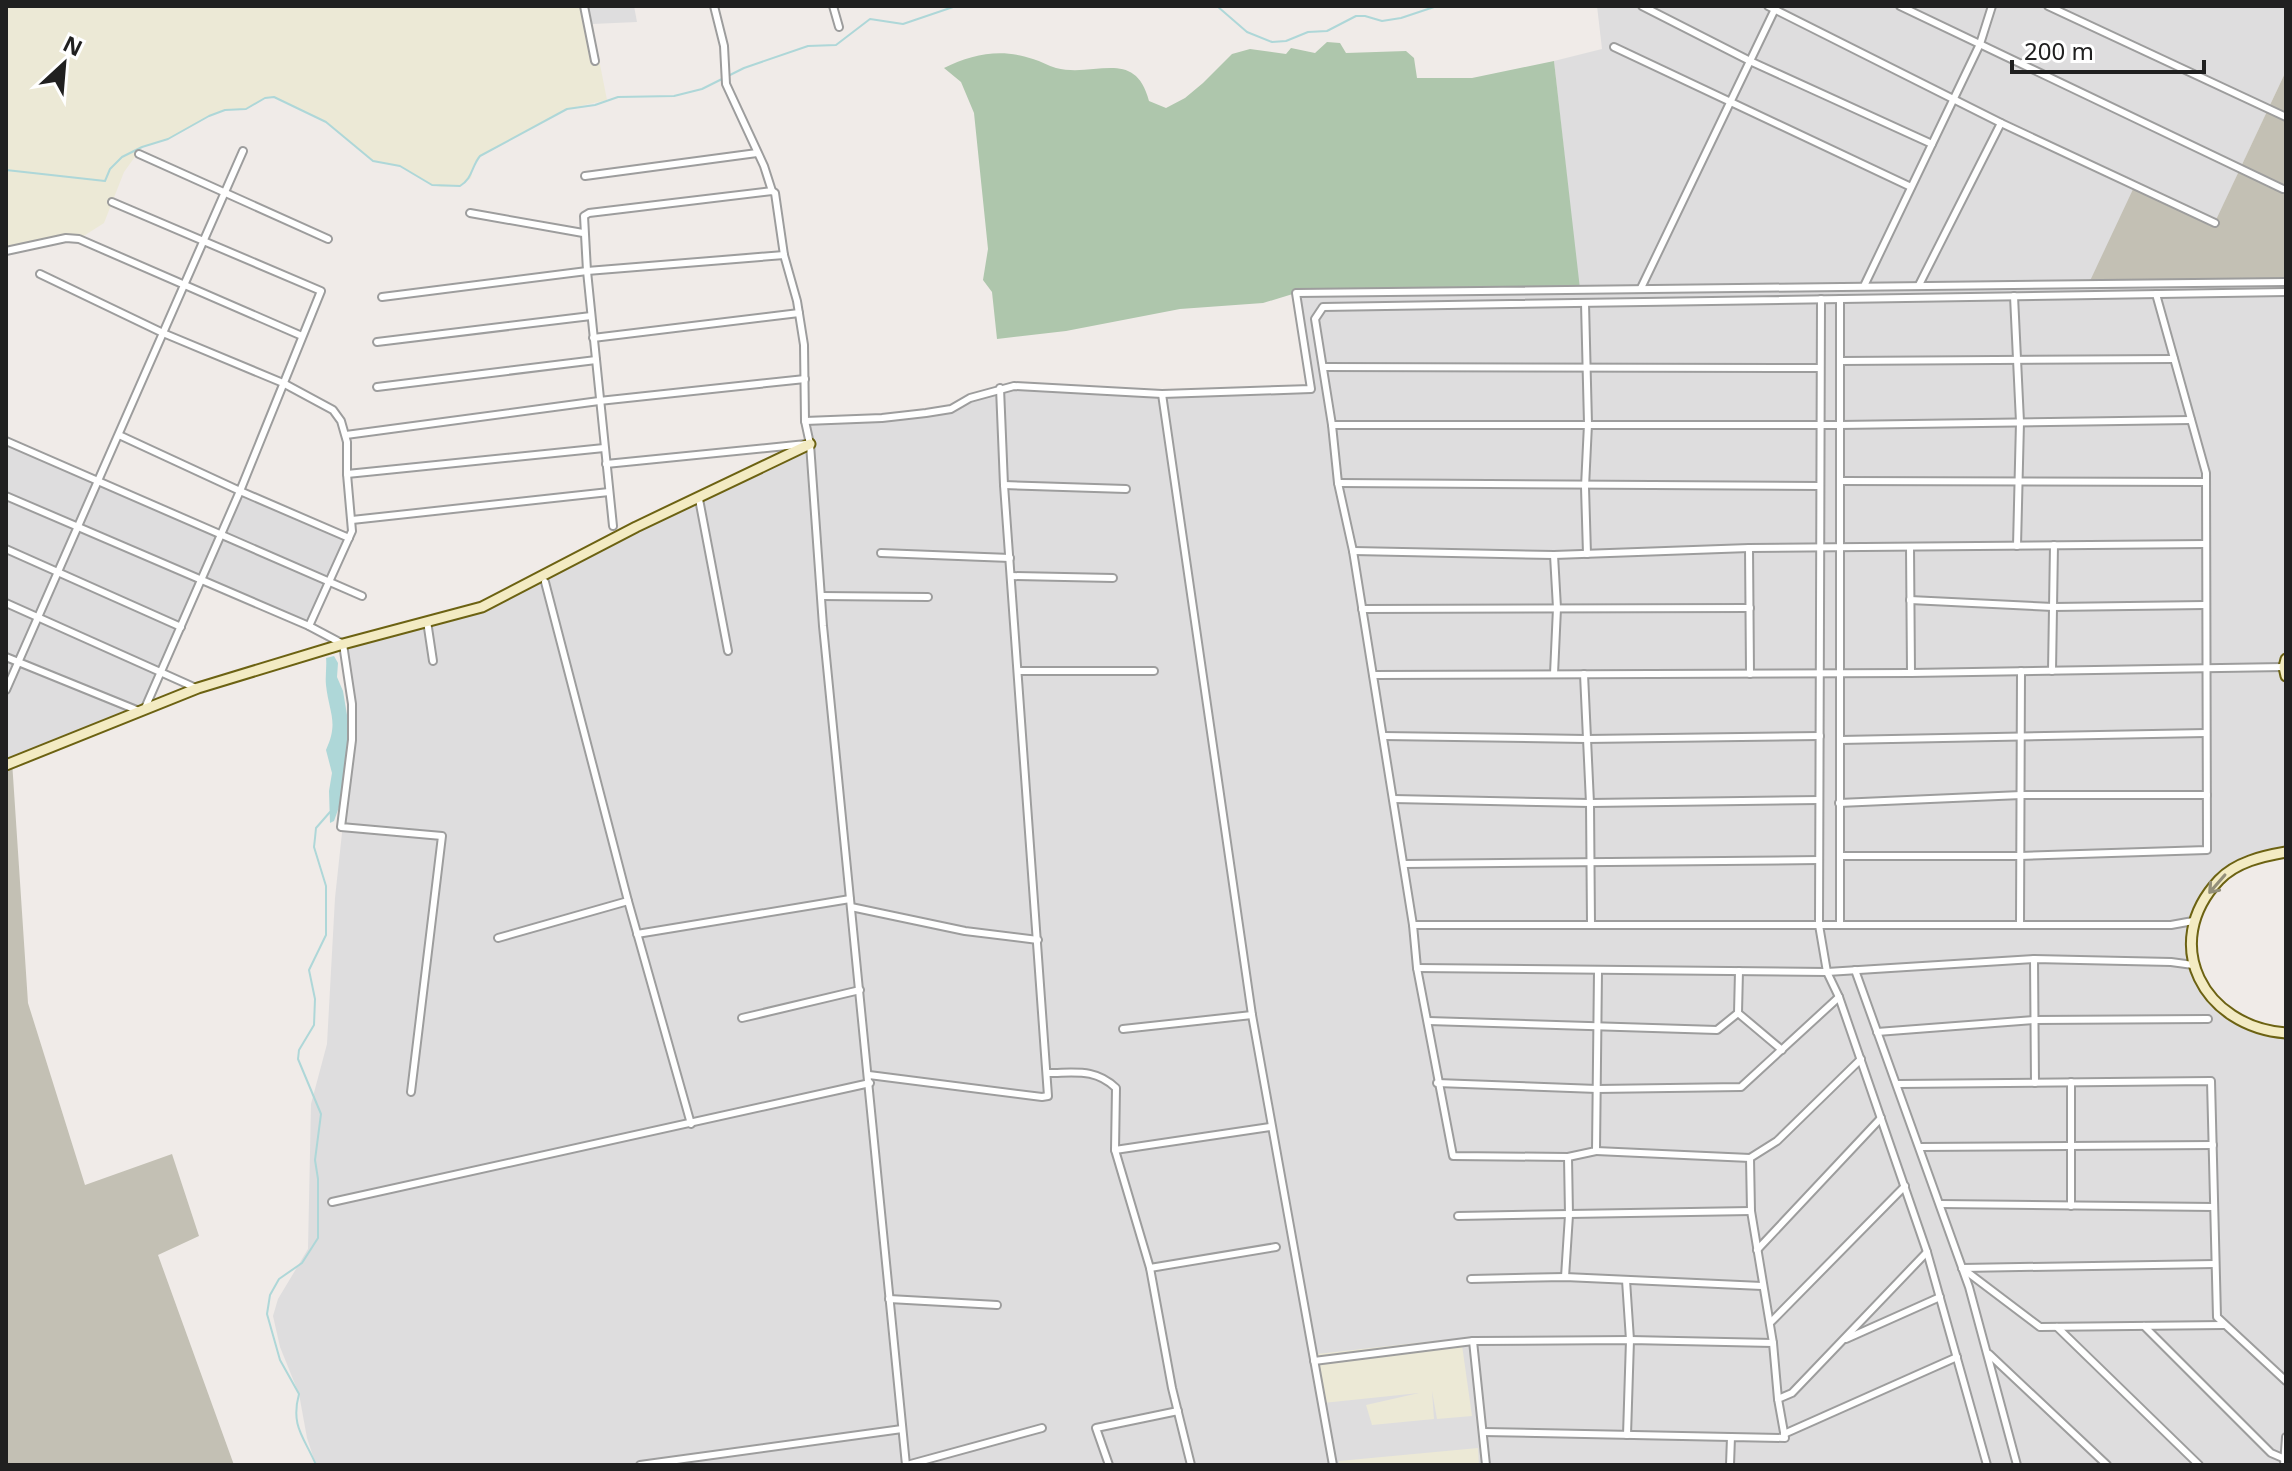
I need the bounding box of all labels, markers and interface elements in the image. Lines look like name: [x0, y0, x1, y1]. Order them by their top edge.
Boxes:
north arrow: [24, 24, 104, 104]
scale bar: [2012, 24, 2204, 74]
text: N: [59, 28, 88, 63]
text: 200 m: [2024, 34, 2094, 67]
one-way arrow: [2208, 874, 2227, 894]

